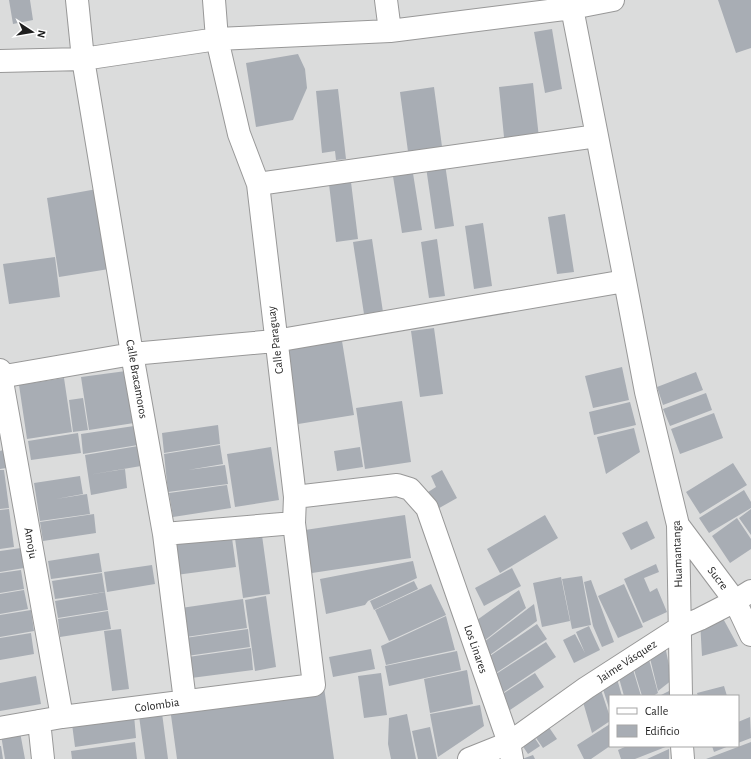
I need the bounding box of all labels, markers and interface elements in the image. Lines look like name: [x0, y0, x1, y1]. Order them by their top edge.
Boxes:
north arrow: [12, 12, 52, 52]
text: N: [35, 29, 47, 39]
street label: Calle Paraguay: [265, 305, 286, 375]
street label: Calle Bracamoros: [124, 338, 150, 420]
street label: Huamantanga: [670, 520, 684, 588]
street label: Amoju: [21, 526, 40, 560]
street label: Sucre: [705, 564, 731, 592]
street label: Los Linares: [462, 623, 490, 675]
street label: Jaime Vásquez: [595, 637, 659, 685]
legend: [609, 695, 739, 747]
street label: Colombia: [134, 696, 180, 714]
text: Calle: [645, 705, 668, 717]
text: Edificio: [645, 725, 680, 737]

